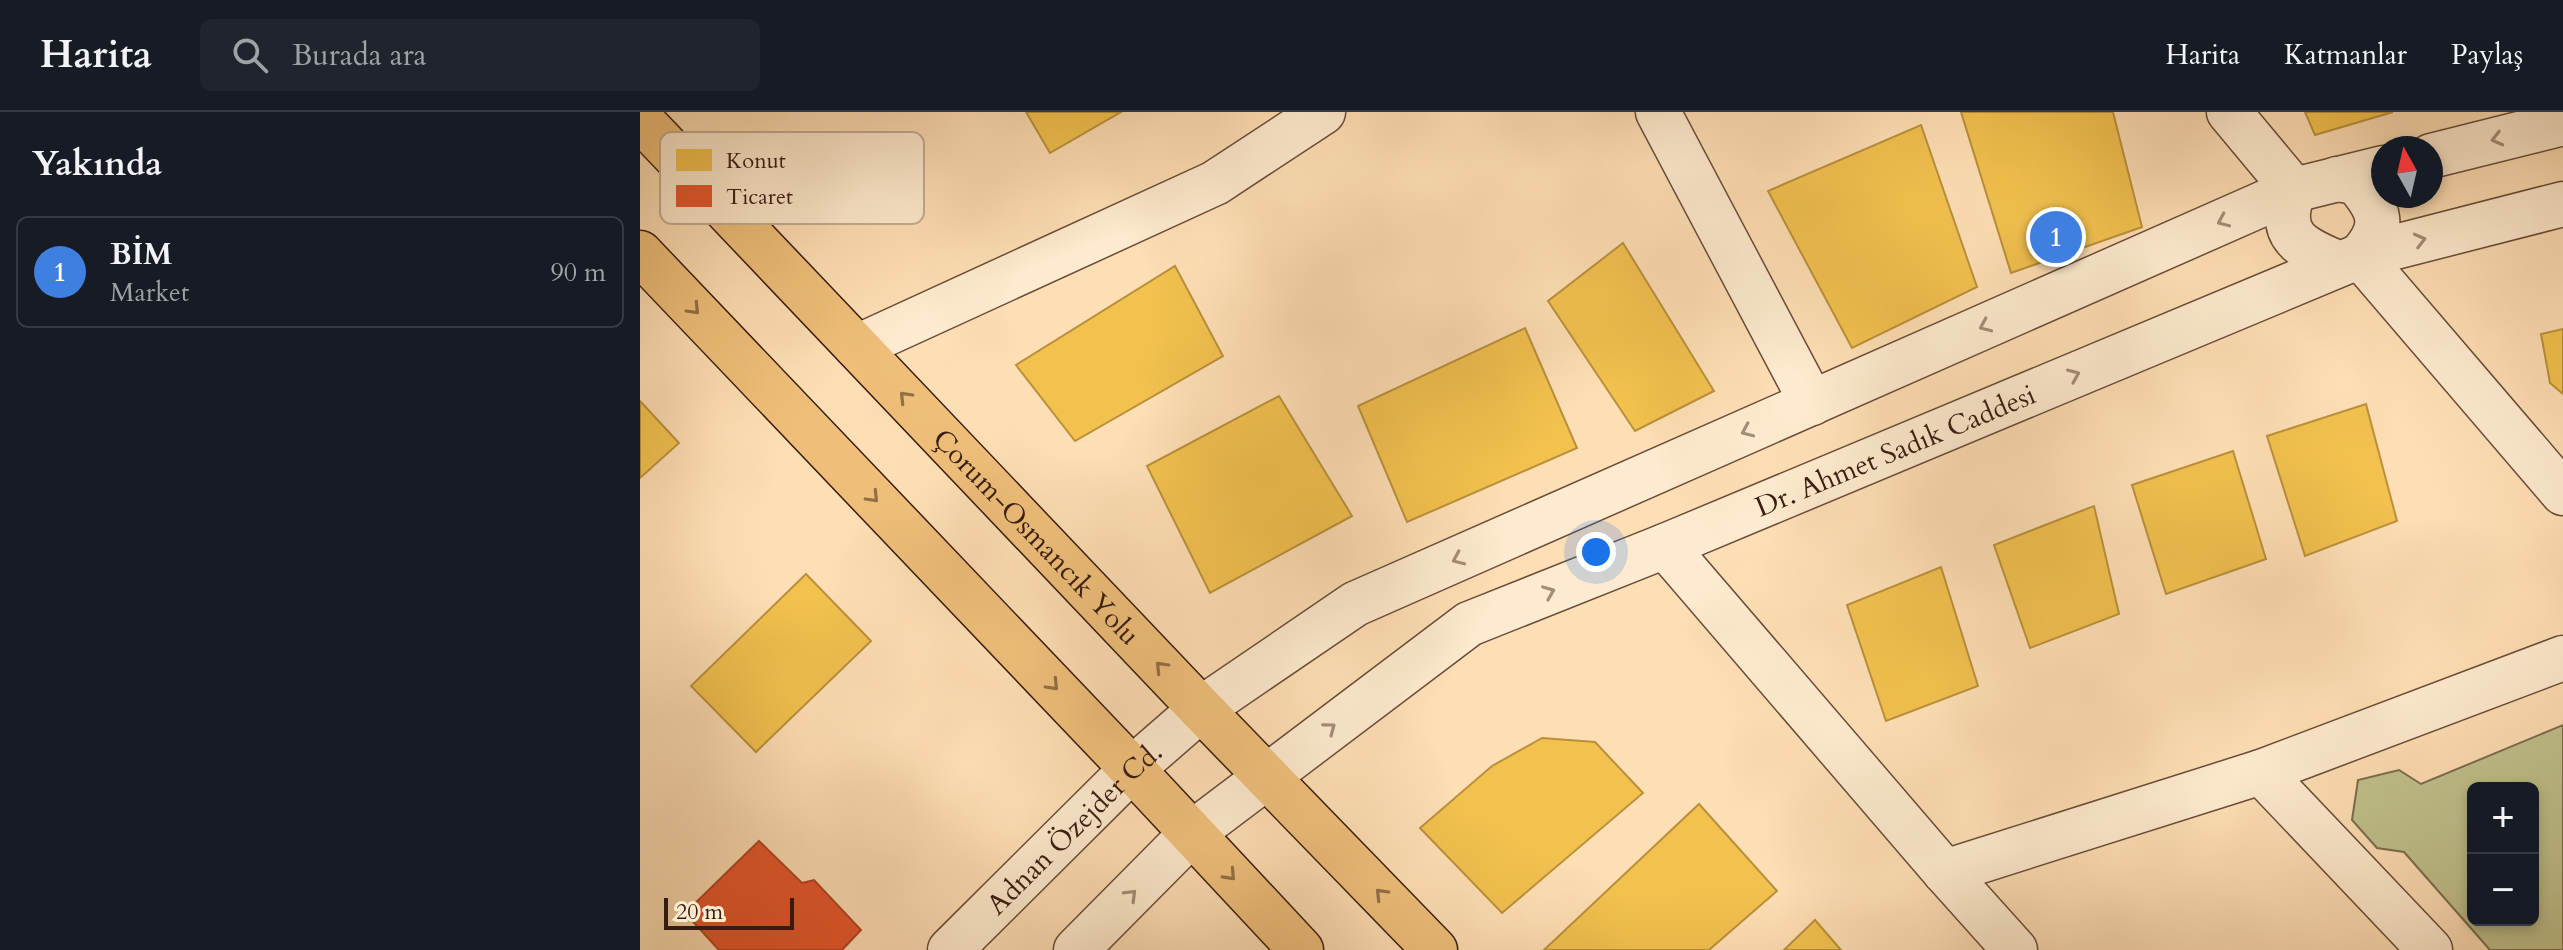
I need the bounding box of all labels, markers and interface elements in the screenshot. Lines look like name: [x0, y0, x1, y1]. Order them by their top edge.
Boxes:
search box: [200, 19, 760, 91]
text: Harita: [40, 29, 152, 81]
icon: search: [228, 33, 272, 77]
text: Burada ara: [292, 35, 427, 76]
text: Harita: [2165, 36, 2240, 74]
text: Katmanlar: [2284, 36, 2407, 74]
text: Paylaş: [2451, 36, 2523, 74]
one-way arrow: [2491, 130, 2504, 147]
legend: [660, 132, 924, 224]
north arrow: [2371, 136, 2443, 208]
text: Yakında: [32, 141, 162, 187]
text: Konut: [726, 146, 786, 176]
text: Ticaret: [726, 182, 793, 212]
pin: 1: [2030, 207, 2082, 267]
one-way arrow: [2217, 211, 2231, 227]
one-way arrow: [2413, 233, 2427, 250]
text: BİM: [110, 234, 172, 275]
text: 1: [53, 255, 67, 290]
text: 90 m: [550, 255, 606, 290]
text: Market: [110, 275, 189, 310]
one-way arrow: [684, 300, 699, 314]
one-way arrow: [1979, 317, 1993, 333]
one-way arrow: [2066, 368, 2080, 385]
street label: Dr. Ahmet Sadık Caddesi: [1750, 375, 2042, 526]
one-way arrow: [900, 392, 914, 406]
street label: Çorum-Osmancık Yolu: [924, 421, 1148, 654]
one-way arrow: [1741, 422, 1756, 438]
one-way arrow: [864, 488, 879, 502]
your location: [1576, 532, 1616, 572]
one-way arrow: [1452, 549, 1466, 565]
one-way arrow: [1541, 585, 1555, 601]
one-way arrow: [1156, 662, 1171, 676]
one-way arrow: [1043, 676, 1057, 691]
one-way arrow: [1321, 724, 1336, 738]
street label: Adnan Özejder Cd.: [978, 733, 1170, 923]
map controls: [2467, 782, 2539, 926]
button: +: [2467, 782, 2539, 854]
button: −: [2467, 854, 2539, 926]
one-way arrow: [1221, 866, 1235, 881]
one-way arrow: [1376, 889, 1391, 903]
one-way arrow: [1122, 890, 1137, 904]
scale bar: [664, 894, 794, 930]
text: 20 m: [676, 897, 723, 927]

